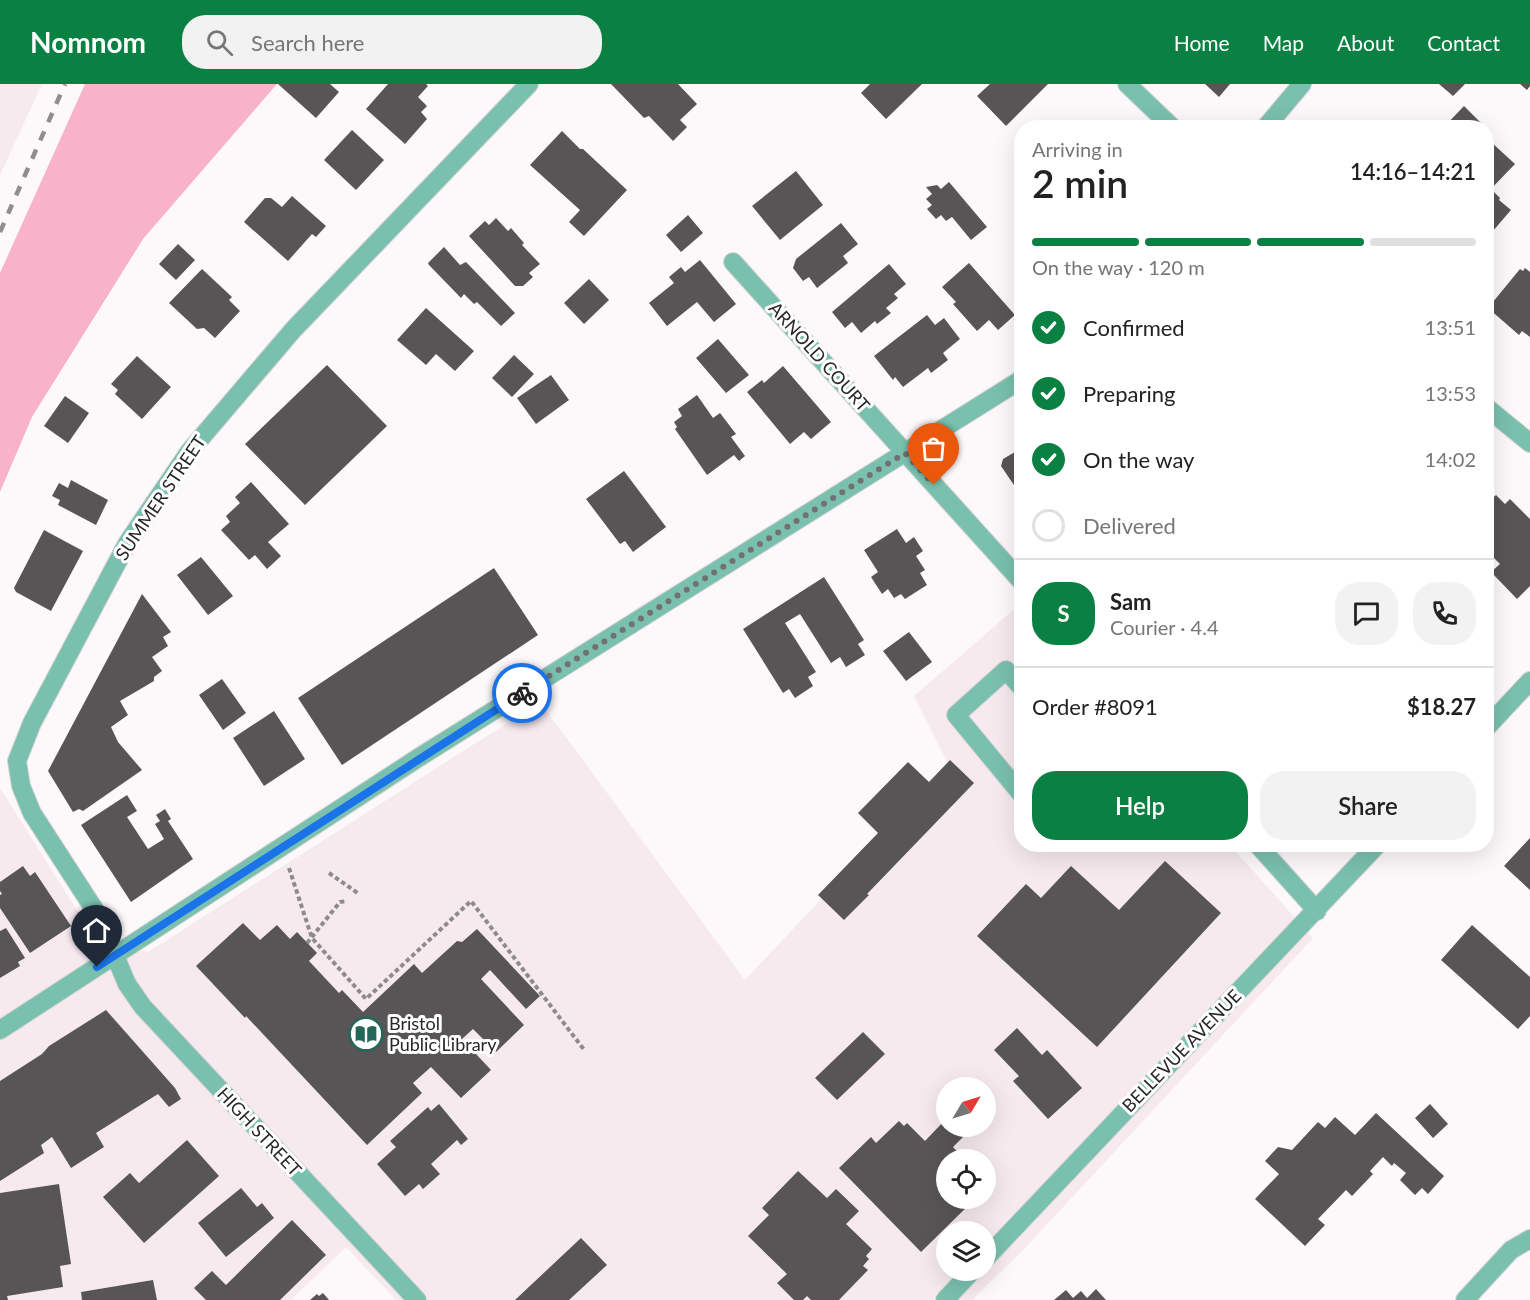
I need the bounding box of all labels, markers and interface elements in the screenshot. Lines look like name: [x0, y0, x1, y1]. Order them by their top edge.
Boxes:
search box: [182, 15, 602, 69]
text: Nomnom: [30, 25, 146, 59]
icon: search: [203, 26, 236, 59]
text: Search here: [251, 29, 364, 56]
text: Home: [1174, 30, 1230, 55]
text: Map: [1263, 30, 1304, 55]
text: About: [1337, 30, 1394, 55]
text: Contact: [1427, 30, 1500, 55]
text: Arriving in: [1032, 137, 1123, 161]
text: 14:16–14:21: [1350, 158, 1476, 185]
text: 2 min: [1032, 160, 1128, 206]
text: On the way · 120 m: [1032, 255, 1205, 279]
street label: ARNOLD COURT: [765, 297, 875, 416]
icon: check: [1032, 311, 1065, 344]
text: Confirmed: [1083, 314, 1185, 341]
text: 13:51: [1425, 315, 1476, 339]
icon: check: [1032, 377, 1065, 410]
text: Preparing: [1083, 380, 1175, 407]
text: 13:53: [1425, 381, 1476, 405]
pin: [908, 423, 959, 485]
street label: SUMMER STREET: [110, 431, 210, 564]
icon: bag: [917, 432, 950, 465]
icon: check: [1032, 443, 1065, 476]
text: On the way: [1083, 446, 1194, 473]
text: 14:02: [1425, 447, 1476, 471]
text: Delivered: [1083, 512, 1176, 539]
button: chat: [1335, 582, 1398, 645]
button: phone: [1413, 582, 1476, 645]
text: Sam: [1110, 588, 1152, 615]
text: S: [1057, 600, 1070, 627]
text: Courier · 4.4: [1110, 615, 1219, 639]
courier: [492, 663, 552, 723]
icon: bike: [506, 677, 539, 710]
text: Order #8091: [1032, 693, 1158, 720]
text: $18.27: [1407, 693, 1476, 720]
button: Help: [1032, 771, 1248, 840]
button: Share: [1260, 771, 1476, 840]
pin: [71, 905, 122, 967]
icon: home: [80, 914, 113, 947]
street label: BELLEVUE AVENUE: [1117, 984, 1245, 1116]
place label: Bristol Public Library: [389, 1012, 497, 1055]
library icon: Bristol Public Library: [348, 1016, 384, 1052]
north arrow: [936, 1077, 996, 1137]
map controls: [936, 1077, 996, 1281]
street label: HIGH STREET: [213, 1082, 307, 1181]
button: locate: [936, 1149, 996, 1209]
button: layers: [936, 1221, 996, 1281]

